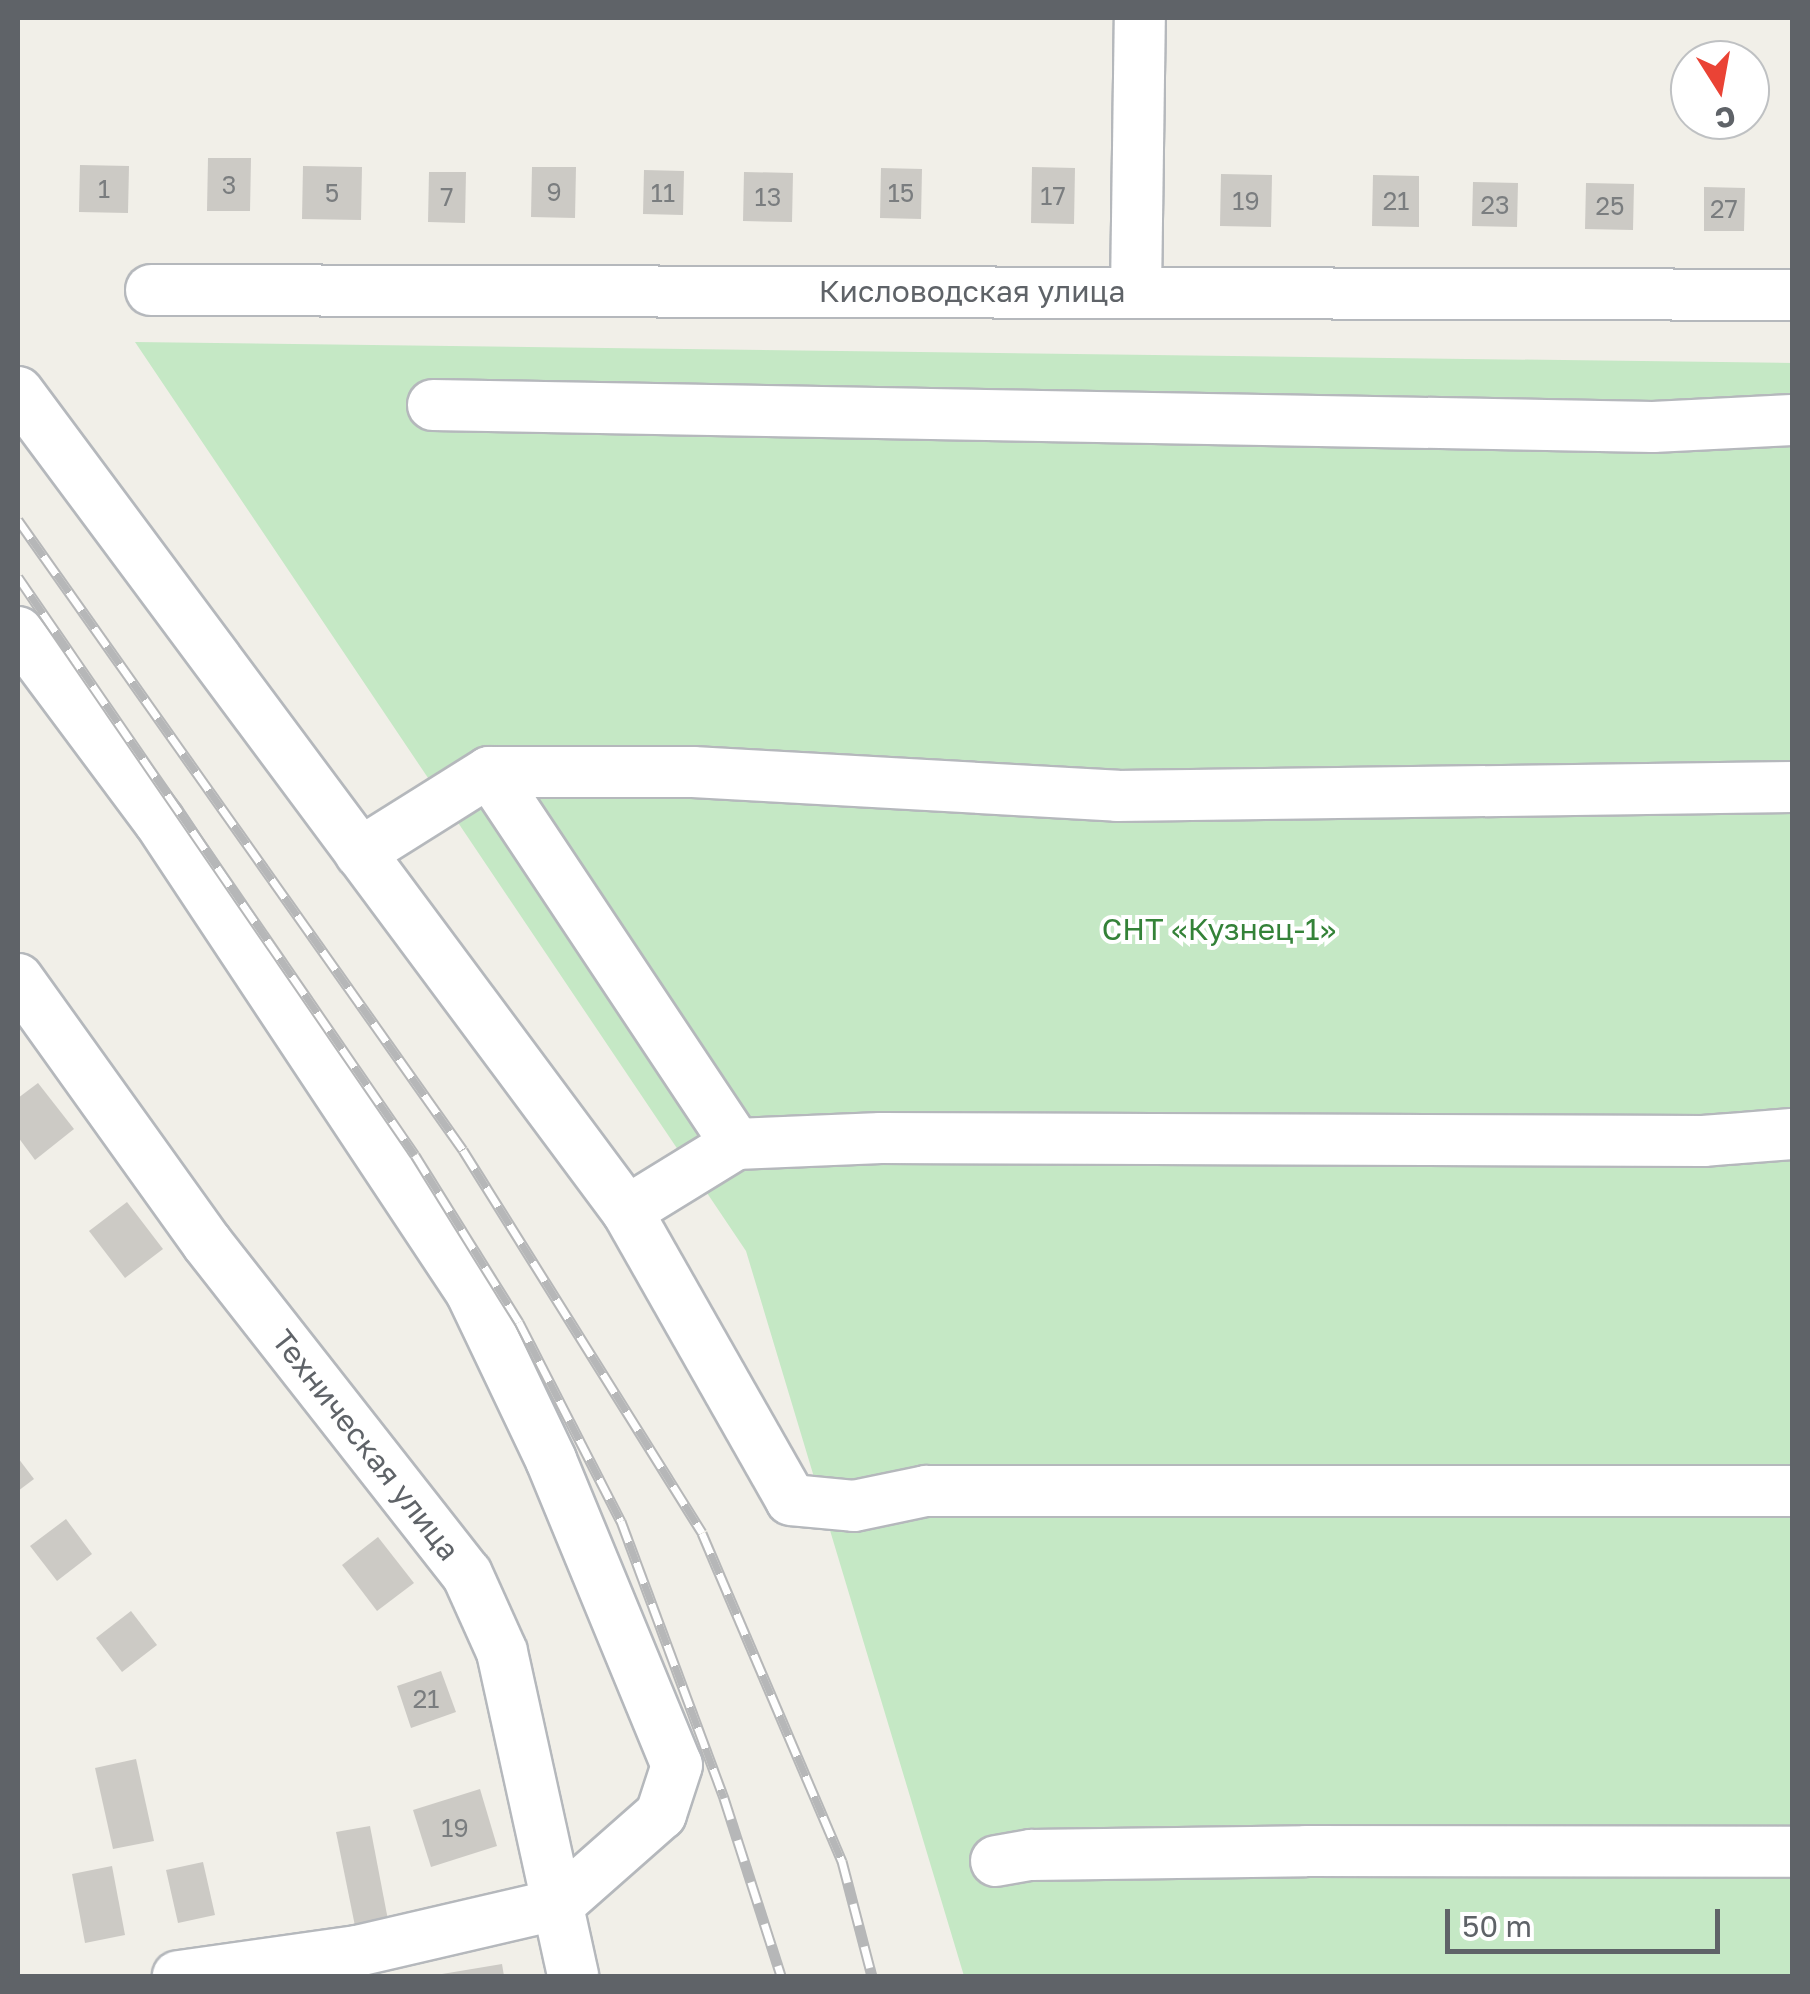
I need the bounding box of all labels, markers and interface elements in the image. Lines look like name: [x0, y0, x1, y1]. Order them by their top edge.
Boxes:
north arrow: [1670, 40, 1770, 140]
text: С: [1713, 100, 1738, 136]
house number: 3: [222, 170, 236, 200]
house number: 1: [98, 174, 110, 204]
house number: 9: [546, 177, 562, 207]
house number: 5: [325, 178, 339, 208]
house number: 11: [651, 178, 675, 208]
house number: 15: [888, 178, 914, 208]
house number: 17: [1040, 181, 1066, 211]
house number: 7: [440, 182, 454, 212]
house number: 13: [755, 182, 781, 212]
house number: 19: [1232, 186, 1260, 216]
house number: 21: [1383, 186, 1409, 216]
house number: 23: [1480, 190, 1510, 220]
house number: 25: [1596, 191, 1624, 221]
house number: 27: [1710, 194, 1738, 224]
street label: Кисловодская улица: [819, 273, 1125, 309]
park label: СНТ «Кузнец-1»: [1102, 911, 1336, 947]
street label: Техническая улица: [265, 1323, 467, 1567]
house number: 21: [413, 1684, 439, 1714]
house number: 19: [441, 1813, 469, 1843]
scale bar: [1450, 1889, 1725, 1951]
text: 50 m: [1462, 1908, 1532, 1944]

